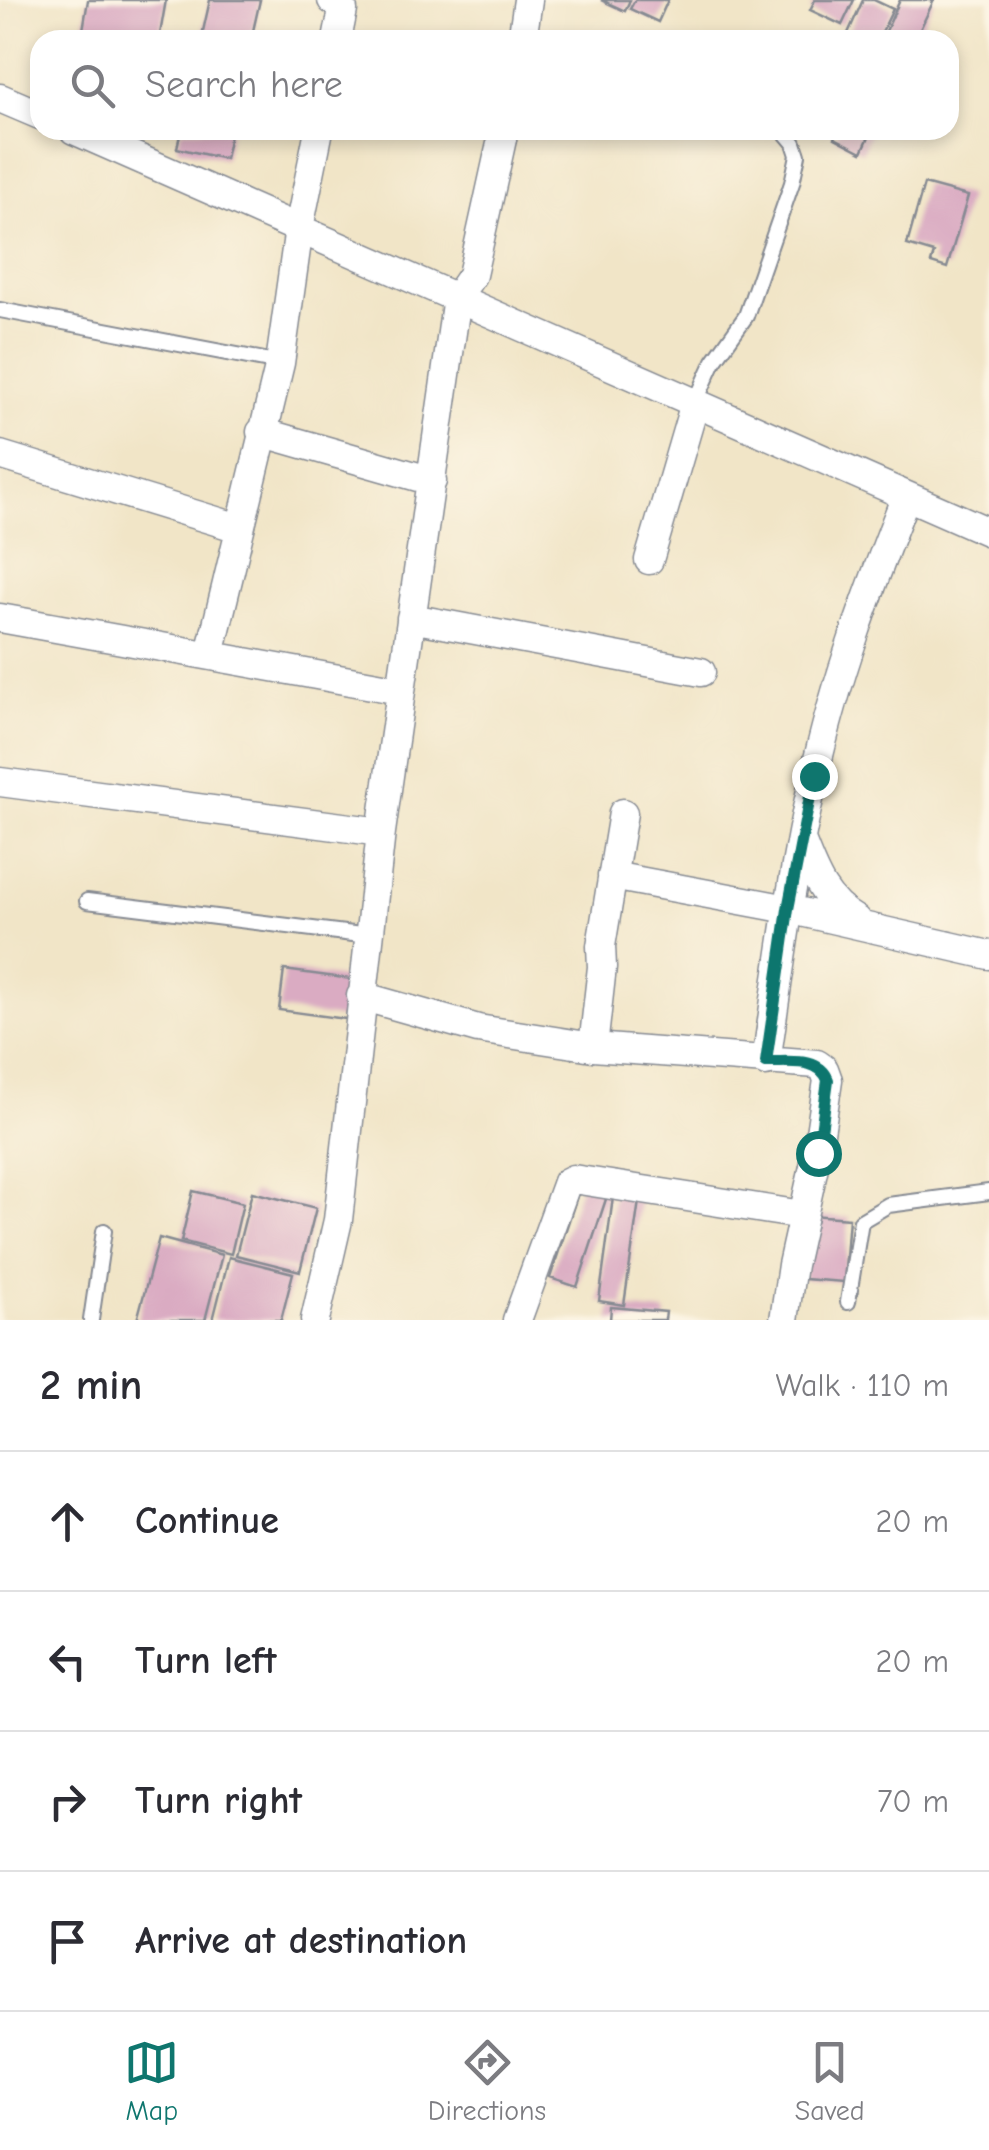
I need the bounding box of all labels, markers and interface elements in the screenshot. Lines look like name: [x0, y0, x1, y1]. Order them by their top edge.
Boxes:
search box: [30, 30, 959, 140]
icon: search: [65, 58, 120, 113]
text: Search here: [145, 63, 343, 107]
route end: [792, 754, 838, 800]
route start: [796, 1131, 842, 1177]
text: 2 min: [40, 1361, 142, 1410]
text: Walk · 110 m: [775, 1367, 949, 1404]
icon: ahead: [40, 1494, 95, 1549]
text: Continue: [135, 1499, 279, 1543]
text: 20 m: [876, 1503, 949, 1540]
icon: left: [40, 1634, 95, 1689]
text: Turn left: [135, 1639, 276, 1683]
text: 20 m: [876, 1643, 949, 1680]
icon: right: [40, 1774, 95, 1829]
text: Turn right: [135, 1779, 302, 1823]
text: 70 m: [877, 1783, 949, 1820]
icon: arrive: [40, 1914, 95, 1969]
text: Arrive at destination: [135, 1919, 467, 1963]
tab: Map: [124, 2035, 179, 2127]
tab: Directions: [428, 2035, 546, 2127]
tab: Saved: [795, 2035, 865, 2127]

